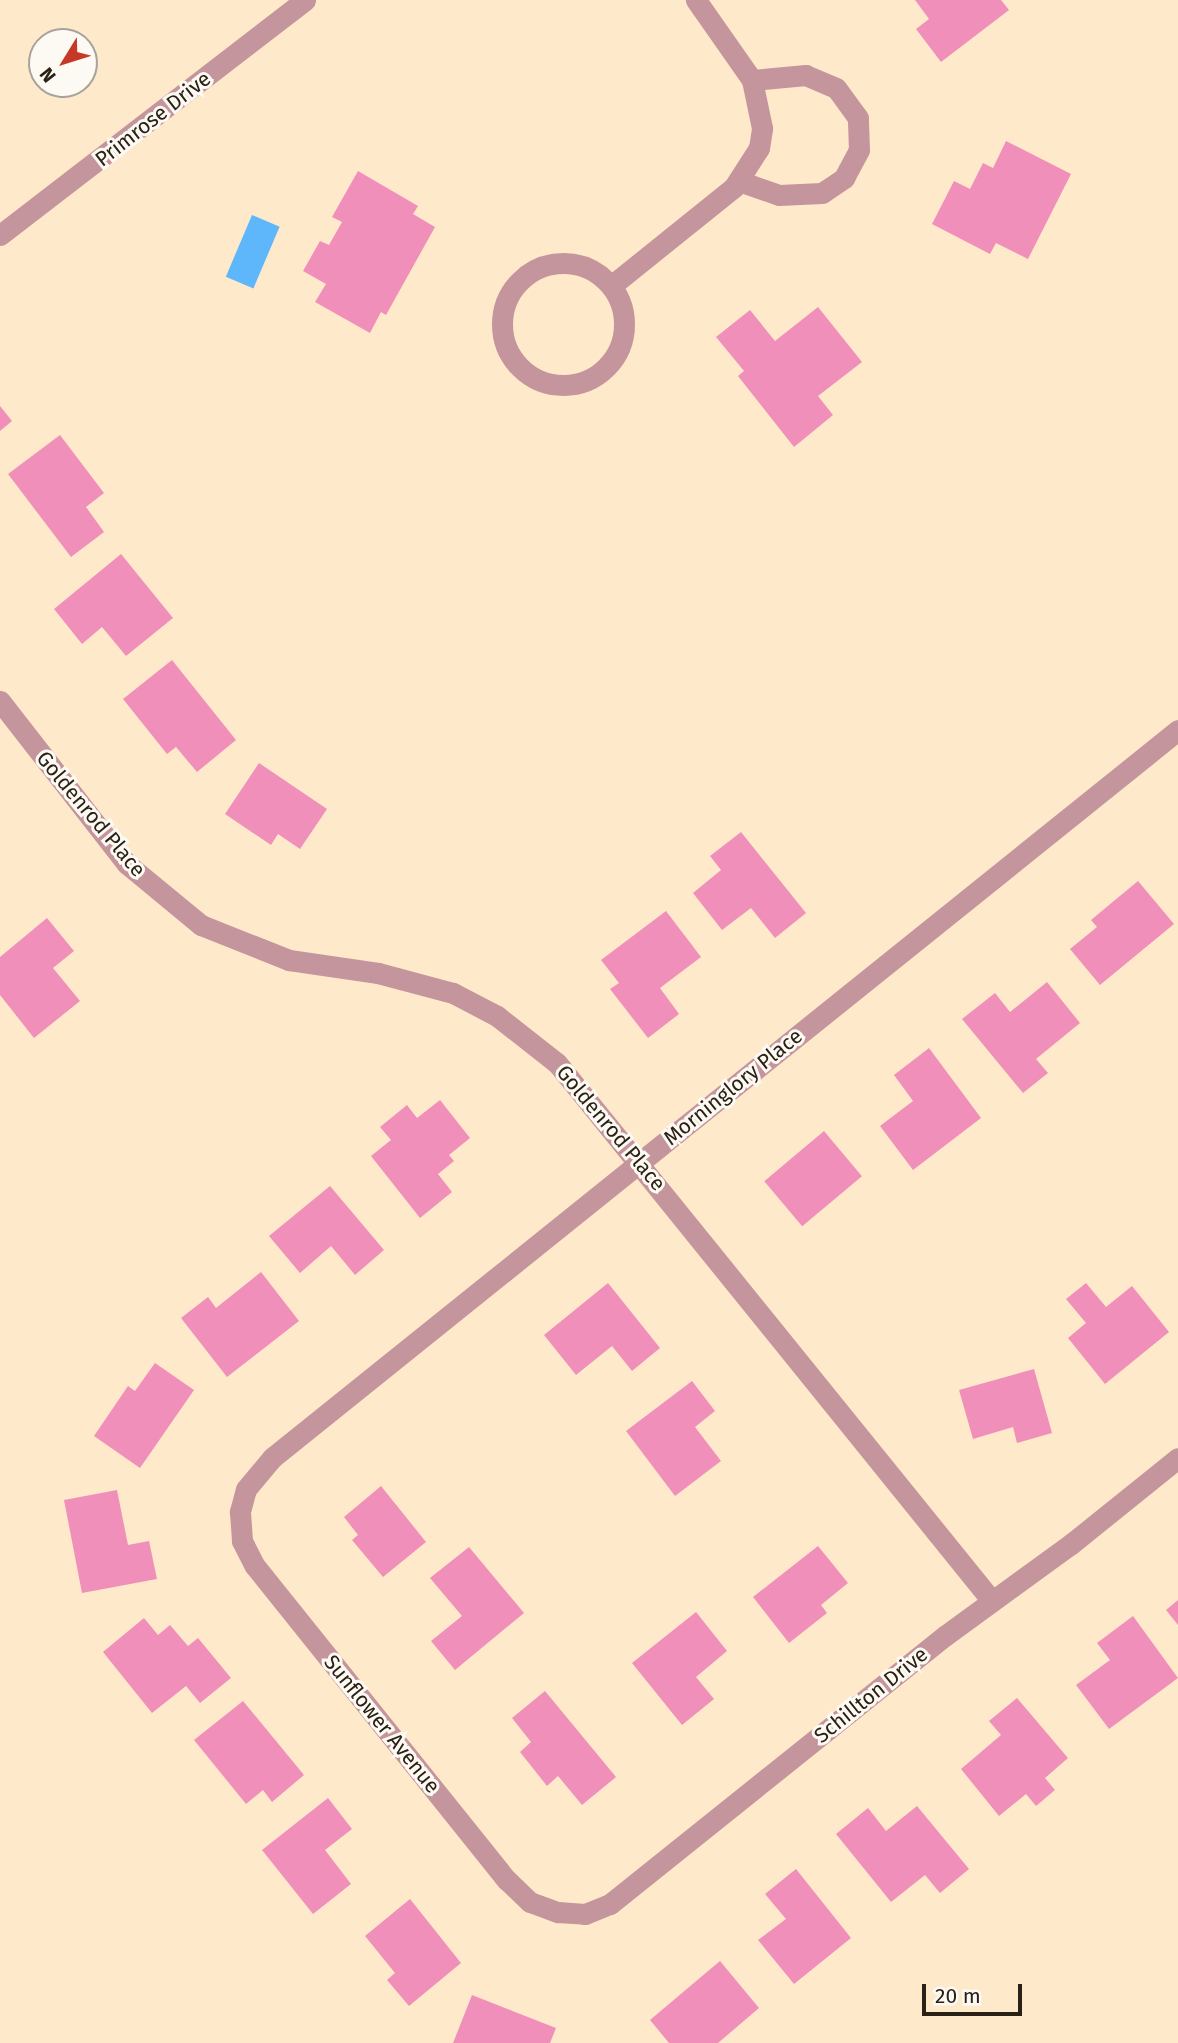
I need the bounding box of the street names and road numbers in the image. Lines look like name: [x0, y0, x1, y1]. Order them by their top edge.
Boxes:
street label: Primrose Drive: [90, 66, 216, 172]
street label: Goldenrod Place: [31, 746, 151, 882]
street label: Morninglory Place: [659, 1023, 807, 1151]
street label: Goldenrod Place: [551, 1060, 671, 1196]
street label: Schillton Drive: [809, 1642, 933, 1748]
street label: Sunflower Avenue: [319, 1650, 445, 1798]

